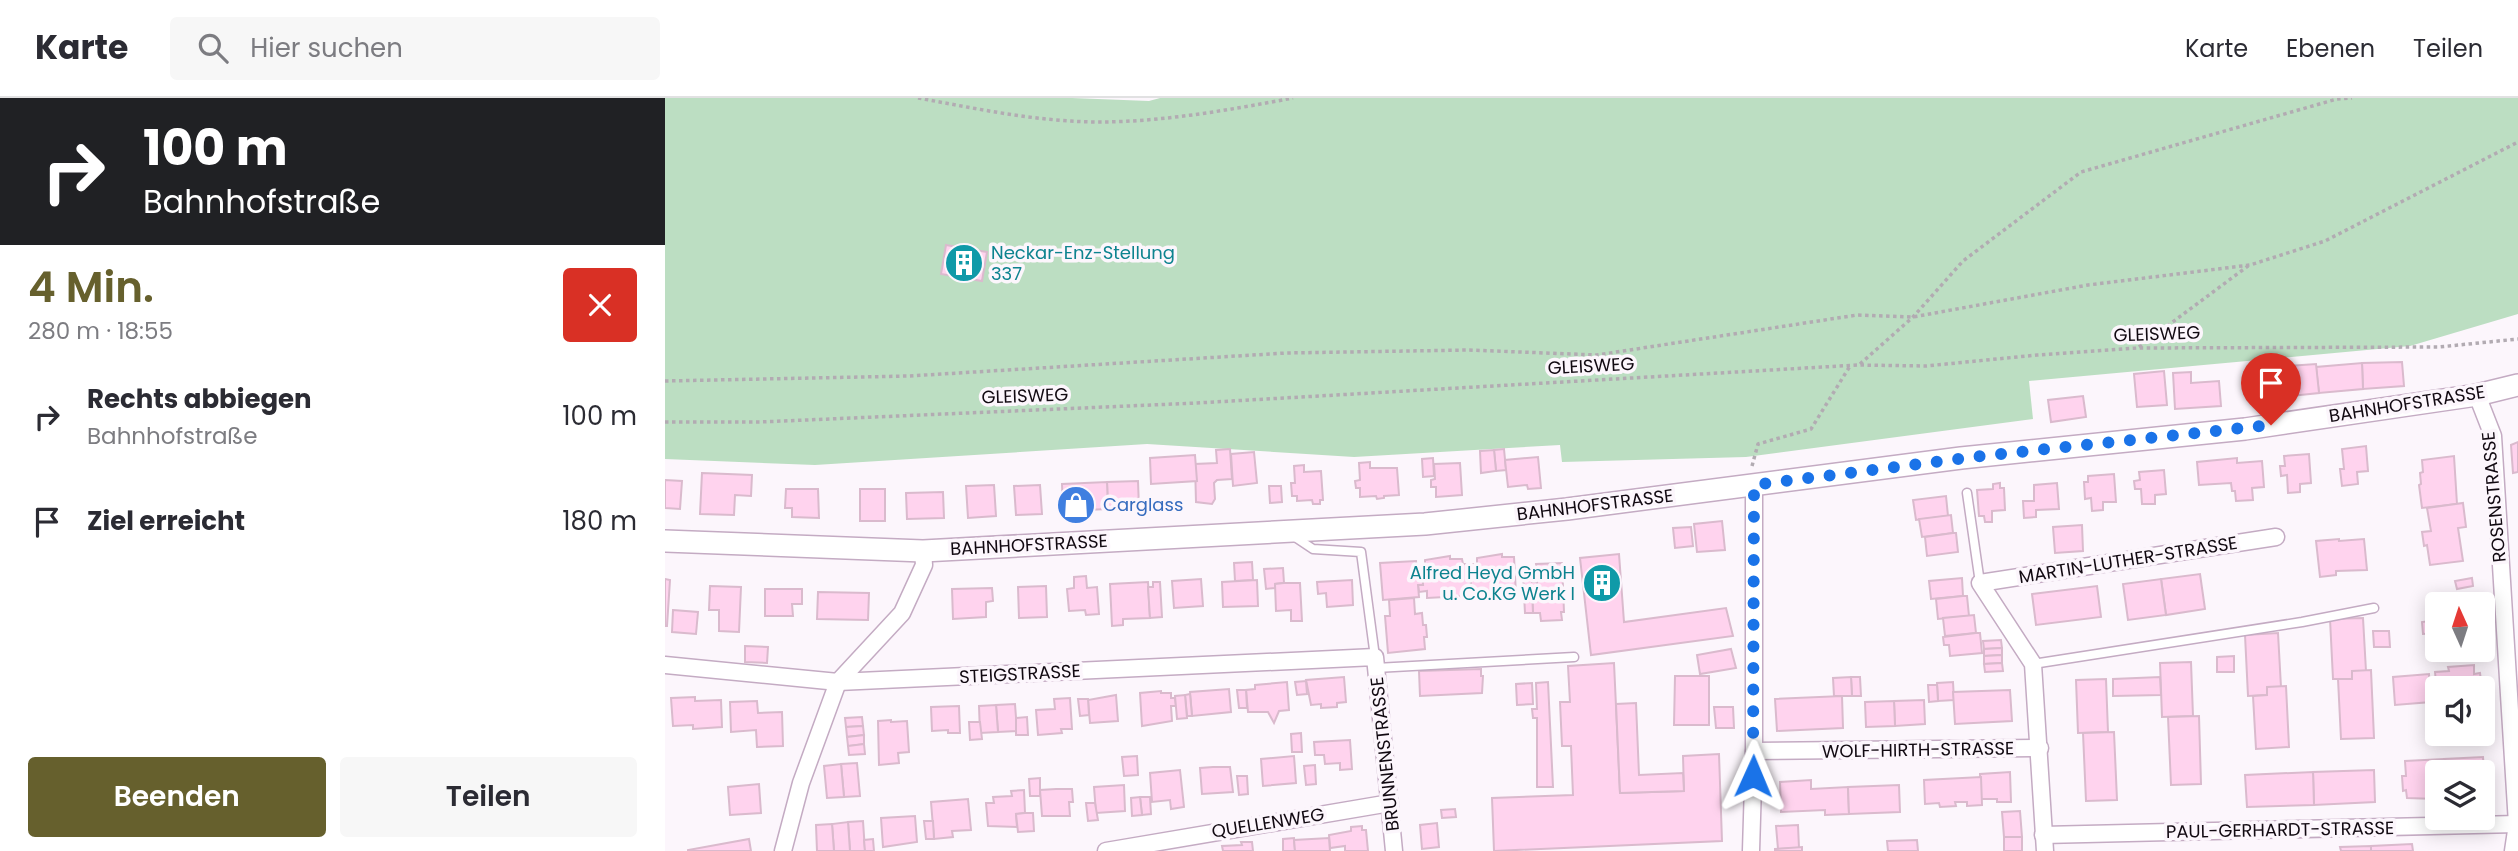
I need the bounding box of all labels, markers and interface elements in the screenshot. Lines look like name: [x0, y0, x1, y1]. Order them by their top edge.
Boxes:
search box: [170, 17, 660, 80]
text: Karte: [35, 24, 128, 71]
icon: search: [194, 29, 232, 67]
text: Hier suchen: [250, 30, 403, 66]
text: Karte: [2185, 32, 2248, 65]
text: Ebenen: [2286, 32, 2375, 65]
text: Teilen: [2413, 32, 2483, 65]
text: 100 m: [143, 114, 288, 182]
icon: right: [28, 126, 119, 217]
text: Bahnhofstraße: [143, 179, 380, 224]
place label: Neckar-Enz-Stellung 337: [991, 240, 1175, 286]
building icon: Neckar-Enz-Stellung 337: [943, 242, 985, 284]
text: 4 Min.: [28, 258, 154, 317]
button: close: [563, 268, 637, 342]
text: 280 m · 18:55: [28, 315, 173, 347]
street label: GLEISWEG: [2113, 319, 2201, 348]
street label: GLEISWEG: [1547, 351, 1635, 380]
pin: [2241, 353, 2301, 425]
icon: arrive: [2252, 364, 2290, 402]
street label: BAHNHOFSTRASSE: [2327, 379, 2487, 428]
text: Rechts abbiegen: [87, 381, 312, 417]
street label: GLEISWEG: [981, 381, 1069, 410]
icon: right: [28, 398, 66, 436]
text: 100 m: [562, 398, 637, 434]
text: Bahnhofstraße: [87, 420, 258, 452]
street label: ROSENSTRASSE: [2475, 431, 2512, 564]
street label: BAHNHOFSTRASSE: [1515, 482, 1675, 527]
shop icon: Carglass: [1055, 484, 1097, 526]
place label: Carglass: [1103, 492, 1183, 517]
icon: arrive: [28, 503, 66, 541]
text: Ziel erreicht: [87, 503, 245, 539]
text: 180 m: [562, 503, 637, 539]
street label: BAHNHOFSTRASSE: [950, 528, 1108, 561]
street label: MARTIN-LUTHER-STRASSE: [2017, 530, 2239, 589]
place label: Alfred Heyd GmbH u. Co.KG Werk I: [1410, 560, 1575, 606]
building icon: Alfred Heyd GmbH u. Co.KG Werk I: [1581, 562, 1623, 604]
north arrow: [2425, 592, 2495, 662]
map controls: [2425, 592, 2495, 830]
street label: STEIGSTRASSE: [959, 658, 1081, 689]
street label: BRUNNENSTRASSE: [1364, 676, 1405, 832]
button: sound: [2425, 676, 2495, 746]
street label: WOLF-HIRTH-STRASSE: [1822, 735, 2014, 764]
position arrow: [1716, 739, 1790, 813]
button: Beenden: [28, 757, 326, 837]
button: Teilen: [340, 757, 637, 837]
button: layers: [2425, 760, 2495, 830]
street label: QUELLENWEG: [1210, 801, 1326, 844]
street label: PAUL-GERHARDT-STRASSE: [2166, 815, 2394, 844]

